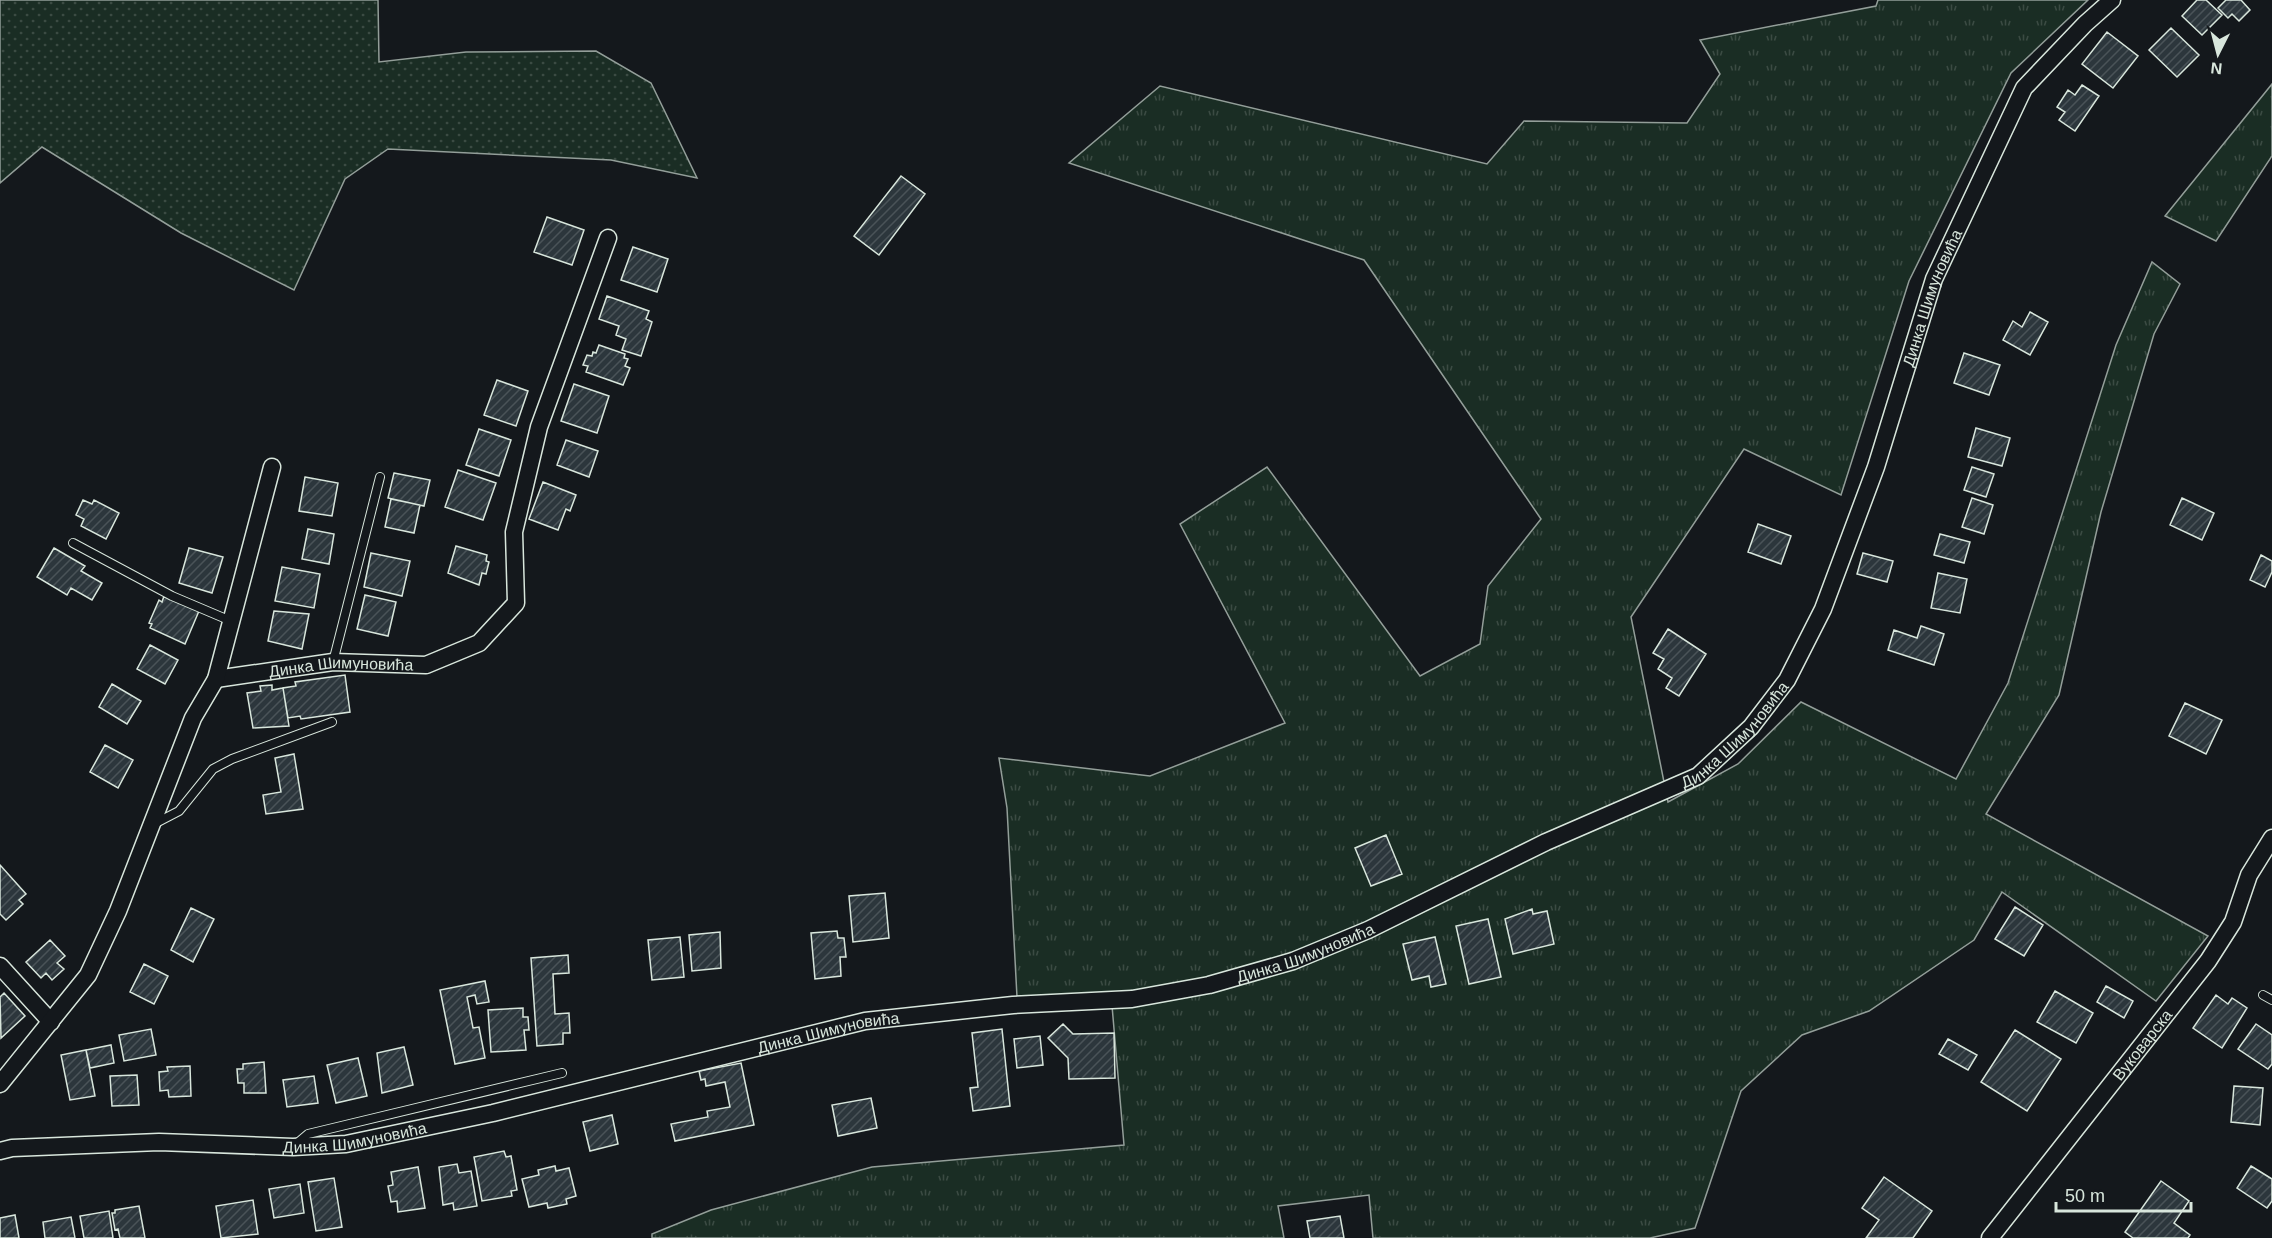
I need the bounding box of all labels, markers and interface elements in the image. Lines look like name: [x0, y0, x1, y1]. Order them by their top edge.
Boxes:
north arrow: [2188, 24, 2248, 84]
text: N: [2210, 59, 2223, 77]
street label: Динка Шимуновића: [1899, 226, 1965, 369]
street label: Динка Шимуновића: [268, 653, 414, 680]
street label: Динка Шимуновића: [1678, 678, 1791, 791]
street label: Динка Шимуновића: [1235, 920, 1377, 985]
street label: Вуковарска: [2109, 1006, 2175, 1083]
street label: Динка Шимуновића: [756, 1009, 900, 1056]
street label: Динка Шимуновића: [283, 1119, 428, 1156]
scale bar: [2056, 1175, 2191, 1213]
text: 50 m: [2065, 1186, 2105, 1206]

